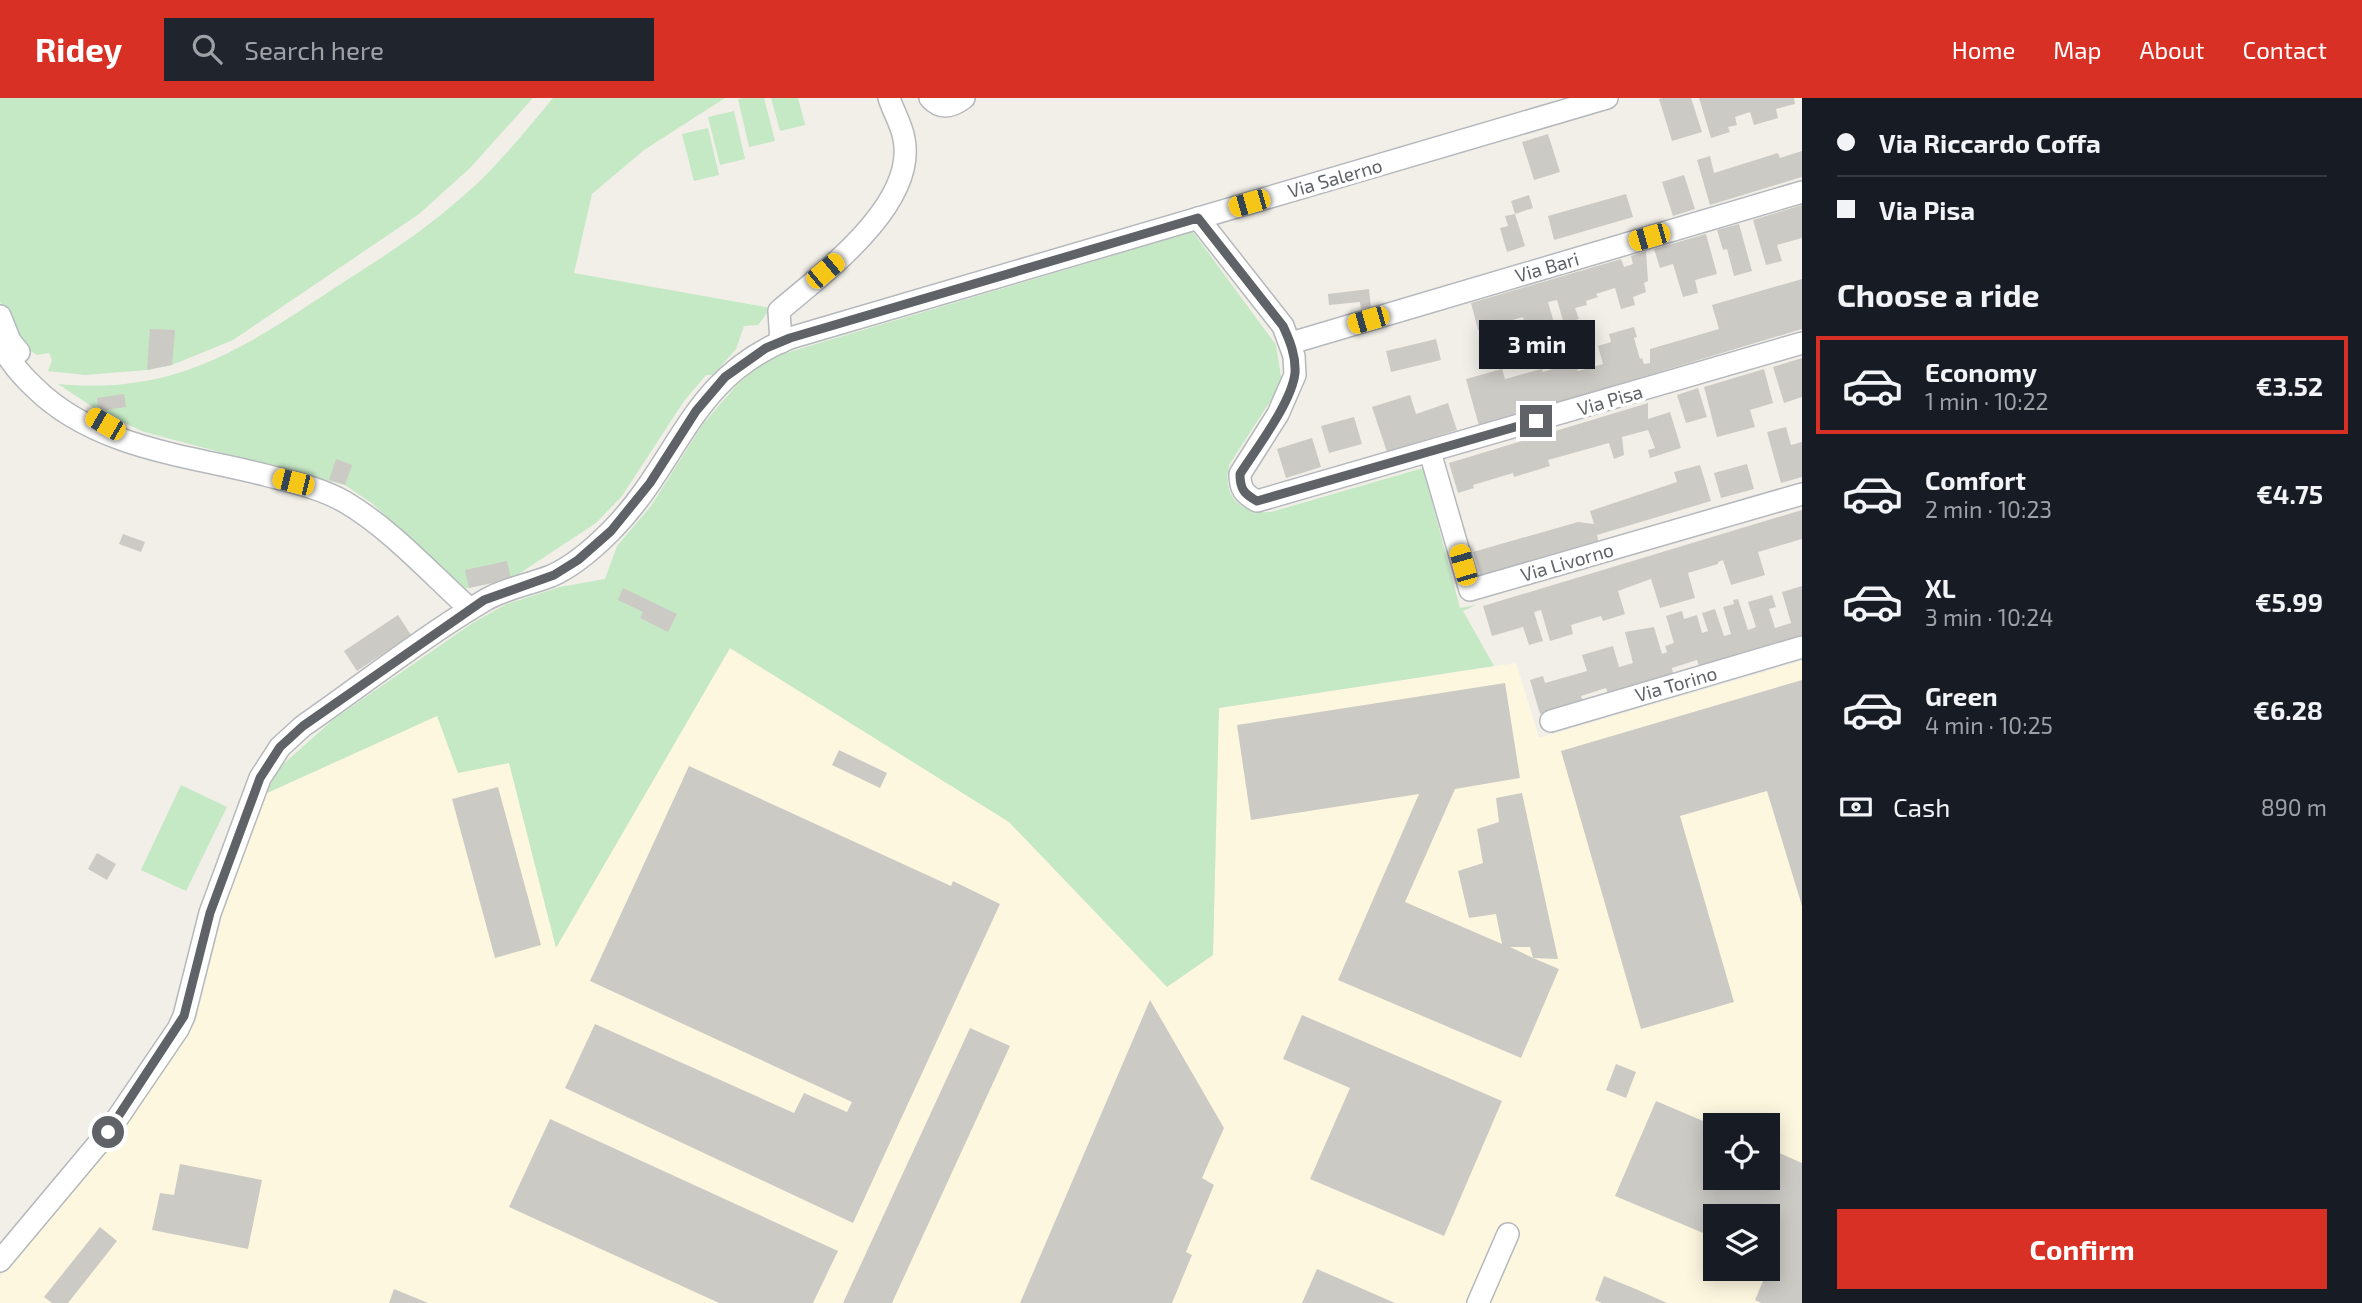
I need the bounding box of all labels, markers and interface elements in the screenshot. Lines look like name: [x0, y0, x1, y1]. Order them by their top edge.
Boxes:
search box: [164, 18, 654, 81]
text: Ridey: [35, 29, 122, 69]
icon: search: [188, 30, 226, 68]
text: Search here: [244, 34, 384, 65]
text: Home: [1952, 35, 2015, 64]
text: Map: [2053, 35, 2101, 64]
text: About: [2139, 35, 2205, 64]
text: Contact: [2243, 35, 2327, 64]
text: Via Riccardo Coffa: [1879, 127, 2101, 158]
street label: Via Salerno: [1285, 153, 1385, 202]
car: [1226, 187, 1273, 219]
text: Via Pisa: [1879, 194, 1975, 225]
car: [1626, 221, 1673, 253]
street label: Via Bari: [1512, 246, 1582, 287]
car: [803, 249, 848, 293]
text: Choose a ride: [1837, 275, 2040, 313]
car: [1345, 304, 1392, 336]
callout: 3 min: [1478, 320, 1594, 368]
text: 3 min: [1508, 330, 1566, 358]
icon: car: [1841, 354, 1904, 417]
text: Economy: [1925, 356, 2037, 387]
text: €3.52: [2256, 370, 2323, 401]
street label: Via Pisa: [1575, 379, 1645, 420]
text: 1 min · 10:22: [1925, 387, 2049, 415]
car: [82, 404, 129, 444]
route end: [1520, 405, 1552, 437]
icon: car: [1841, 462, 1904, 525]
text: Comfort: [1925, 464, 2026, 495]
car: [271, 467, 316, 497]
text: €4.75: [2256, 478, 2323, 509]
text: 2 min · 10:23: [1925, 495, 2052, 523]
street label: Via Livorno: [1518, 537, 1616, 586]
car: [1448, 542, 1479, 588]
icon: car: [1841, 570, 1904, 633]
text: XL: [1925, 572, 1956, 603]
text: €5.99: [2255, 586, 2323, 617]
text: 3 min · 10:24: [1925, 603, 2053, 631]
street label: Via Torino: [1632, 661, 1720, 706]
icon: car: [1841, 678, 1904, 741]
text: Green: [1925, 680, 1998, 711]
text: €6.28: [2253, 694, 2323, 725]
text: 4 min · 10:25: [1925, 711, 2053, 739]
icon: cash: [1837, 788, 1875, 826]
text: Cash: [1893, 791, 1950, 822]
text: 890 m: [2261, 793, 2327, 821]
map controls: [1703, 1113, 1780, 1281]
button: locate: [1703, 1113, 1780, 1190]
route start: [92, 1116, 124, 1148]
button: layers: [1703, 1204, 1780, 1281]
button: Confirm: [1837, 1209, 2327, 1289]

